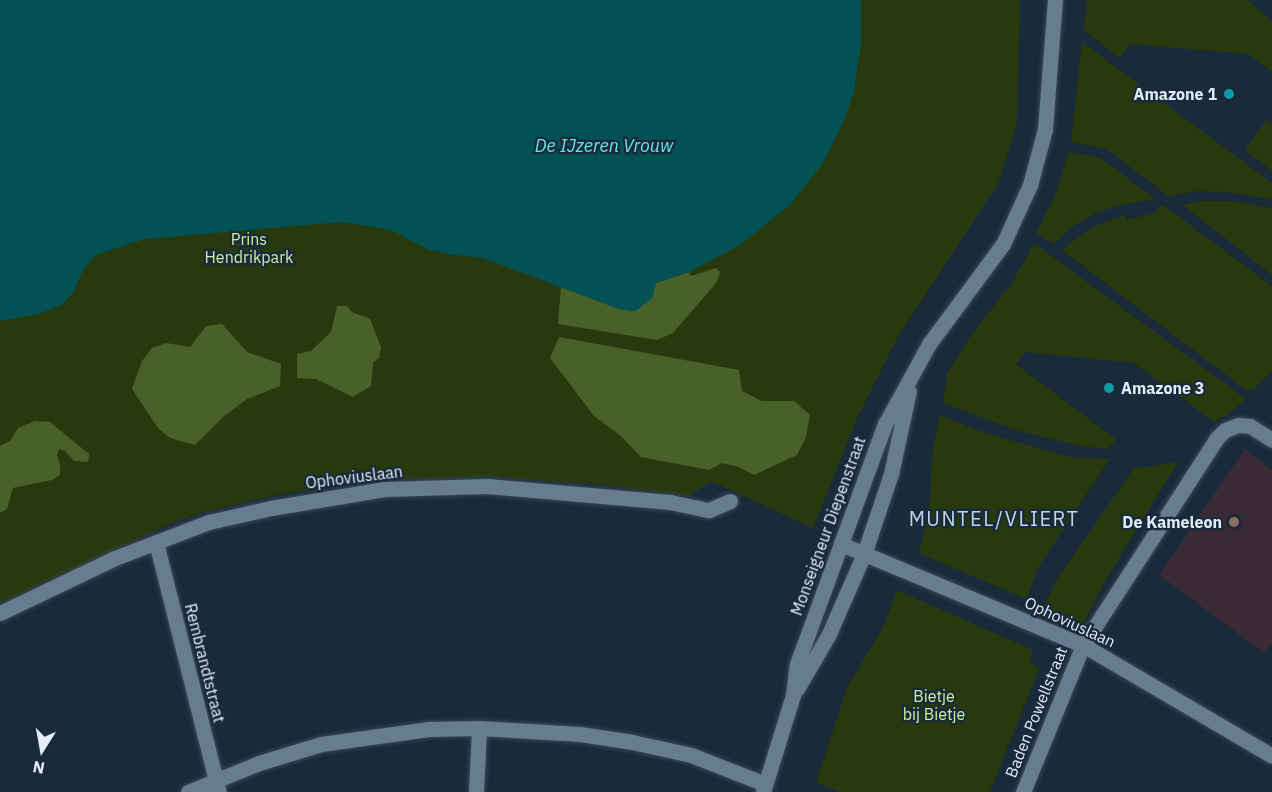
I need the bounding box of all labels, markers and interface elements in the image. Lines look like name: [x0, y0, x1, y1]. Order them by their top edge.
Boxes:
place label: Amazone 1: [1134, 84, 1217, 104]
marker: Amazone 1: [1222, 87, 1236, 101]
water label: De IJzeren Vrouw: [535, 135, 673, 157]
park label: Prins Hendrikpark: [205, 229, 293, 267]
place label: Amazone 3: [1121, 378, 1204, 398]
marker: Amazone 3: [1102, 381, 1116, 395]
street label: Monseigneur Diepenstraat: [787, 434, 869, 618]
street label: Ophoviuslaan: [304, 462, 404, 492]
district label: MUNTEL/VLIERT: [909, 506, 1079, 530]
place label: De Kameleon: [1122, 512, 1222, 532]
marker: De Kameleon: [1227, 515, 1241, 529]
street label: Ophoviuslaan: [1022, 593, 1118, 651]
street label: Rembrandtstraat: [181, 601, 229, 725]
street label: Baden Powellstraat: [1001, 644, 1071, 780]
park label: Bietje bij Bietje: [903, 686, 965, 724]
north arrow: [12, 720, 72, 780]
text: N: [31, 757, 46, 779]

